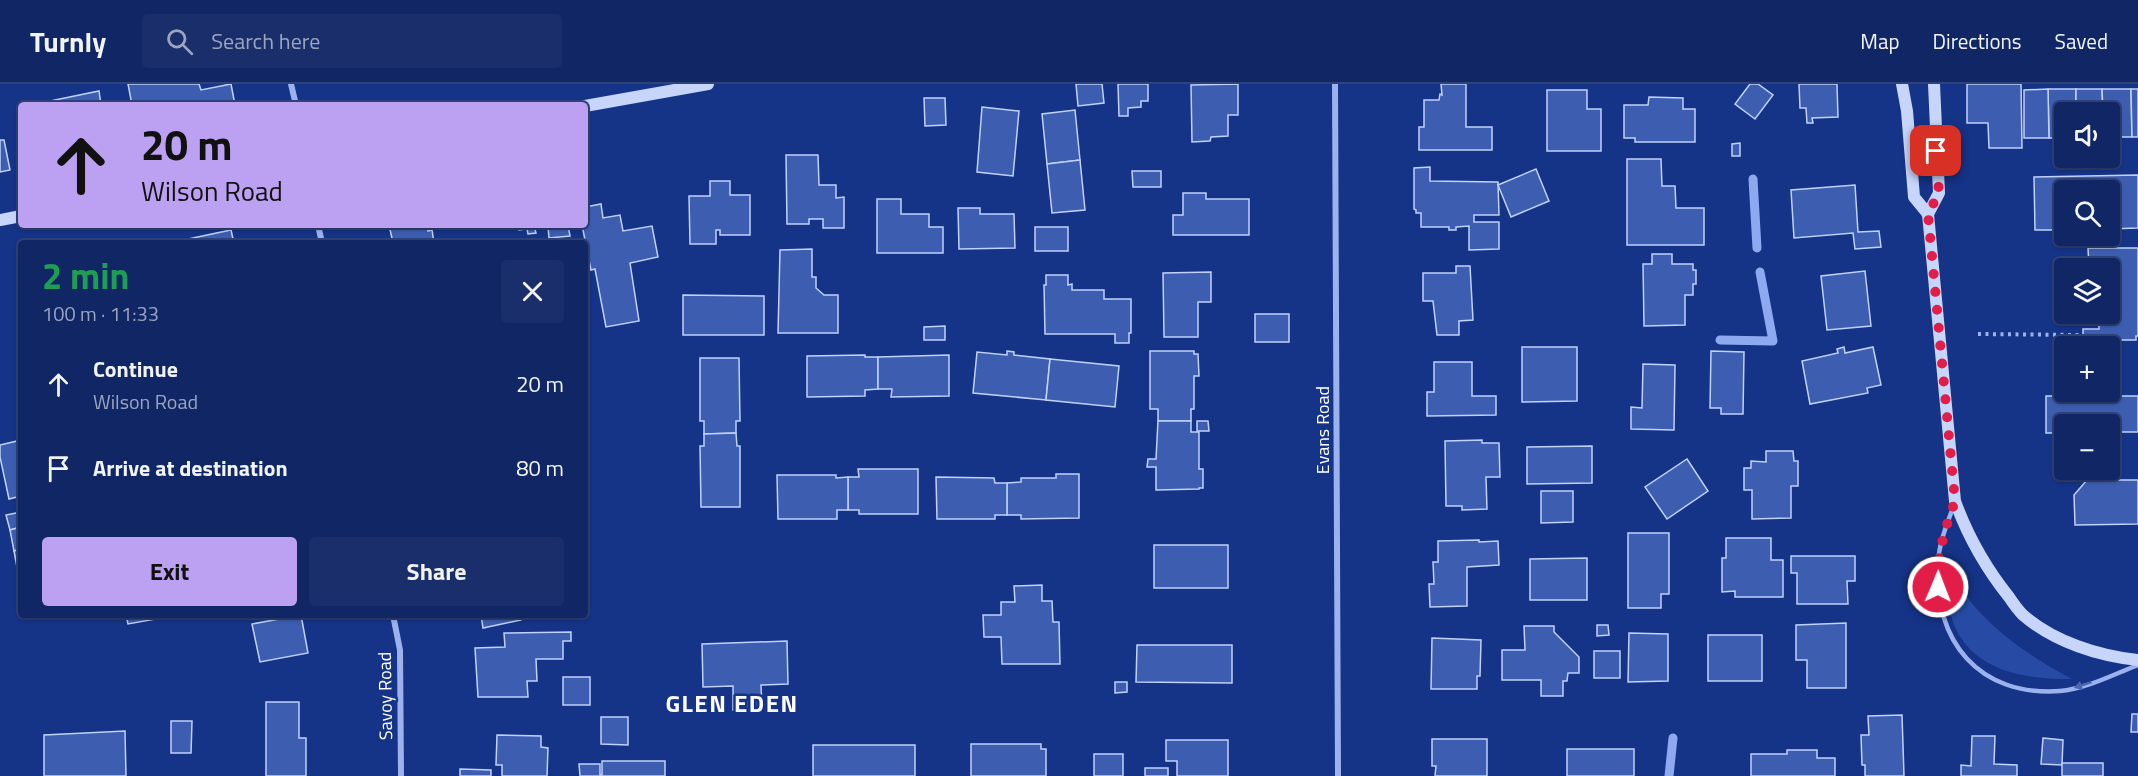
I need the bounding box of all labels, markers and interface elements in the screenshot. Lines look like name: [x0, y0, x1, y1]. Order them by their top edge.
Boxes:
search box: [142, 14, 562, 68]
text: Turnly: [30, 20, 106, 63]
text: Search here: [211, 24, 320, 58]
icon: search: [163, 25, 196, 58]
text: Map: [1860, 25, 1900, 57]
text: Directions: [1933, 25, 2022, 57]
text: Saved: [2055, 25, 2108, 57]
map controls: [2054, 102, 2120, 480]
button: sound: [2054, 102, 2120, 168]
text: 20 m: [141, 112, 233, 176]
pin: [1910, 125, 1961, 176]
icon: ahead: [42, 126, 120, 204]
icon: arrive: [1919, 134, 1952, 167]
text: Wilson Road: [141, 170, 283, 211]
button: search: [2054, 180, 2120, 246]
text: 2 min: [42, 248, 129, 303]
button: layers: [2054, 258, 2120, 324]
button: close: [501, 260, 564, 323]
text: 100 m · 11:33: [42, 298, 159, 329]
button: +: [2054, 336, 2120, 402]
text: Continue: [93, 352, 178, 386]
text: 20 m: [516, 367, 564, 401]
icon: ahead: [42, 368, 75, 401]
text: Wilson Road: [93, 386, 198, 417]
street label: Evans Road: [1309, 386, 1336, 474]
button: −: [2054, 414, 2120, 480]
text: Arrive at destination: [93, 451, 288, 485]
text: 80 m: [516, 451, 564, 485]
icon: arrive: [42, 452, 75, 485]
button: Exit: [42, 537, 297, 606]
button: Share: [309, 537, 564, 606]
position arrow: [1906, 555, 1970, 619]
street label: Savoy Road: [371, 652, 399, 740]
one-way arrow: [2074, 681, 2092, 690]
district label: GLEN EDEN: [665, 685, 799, 721]

